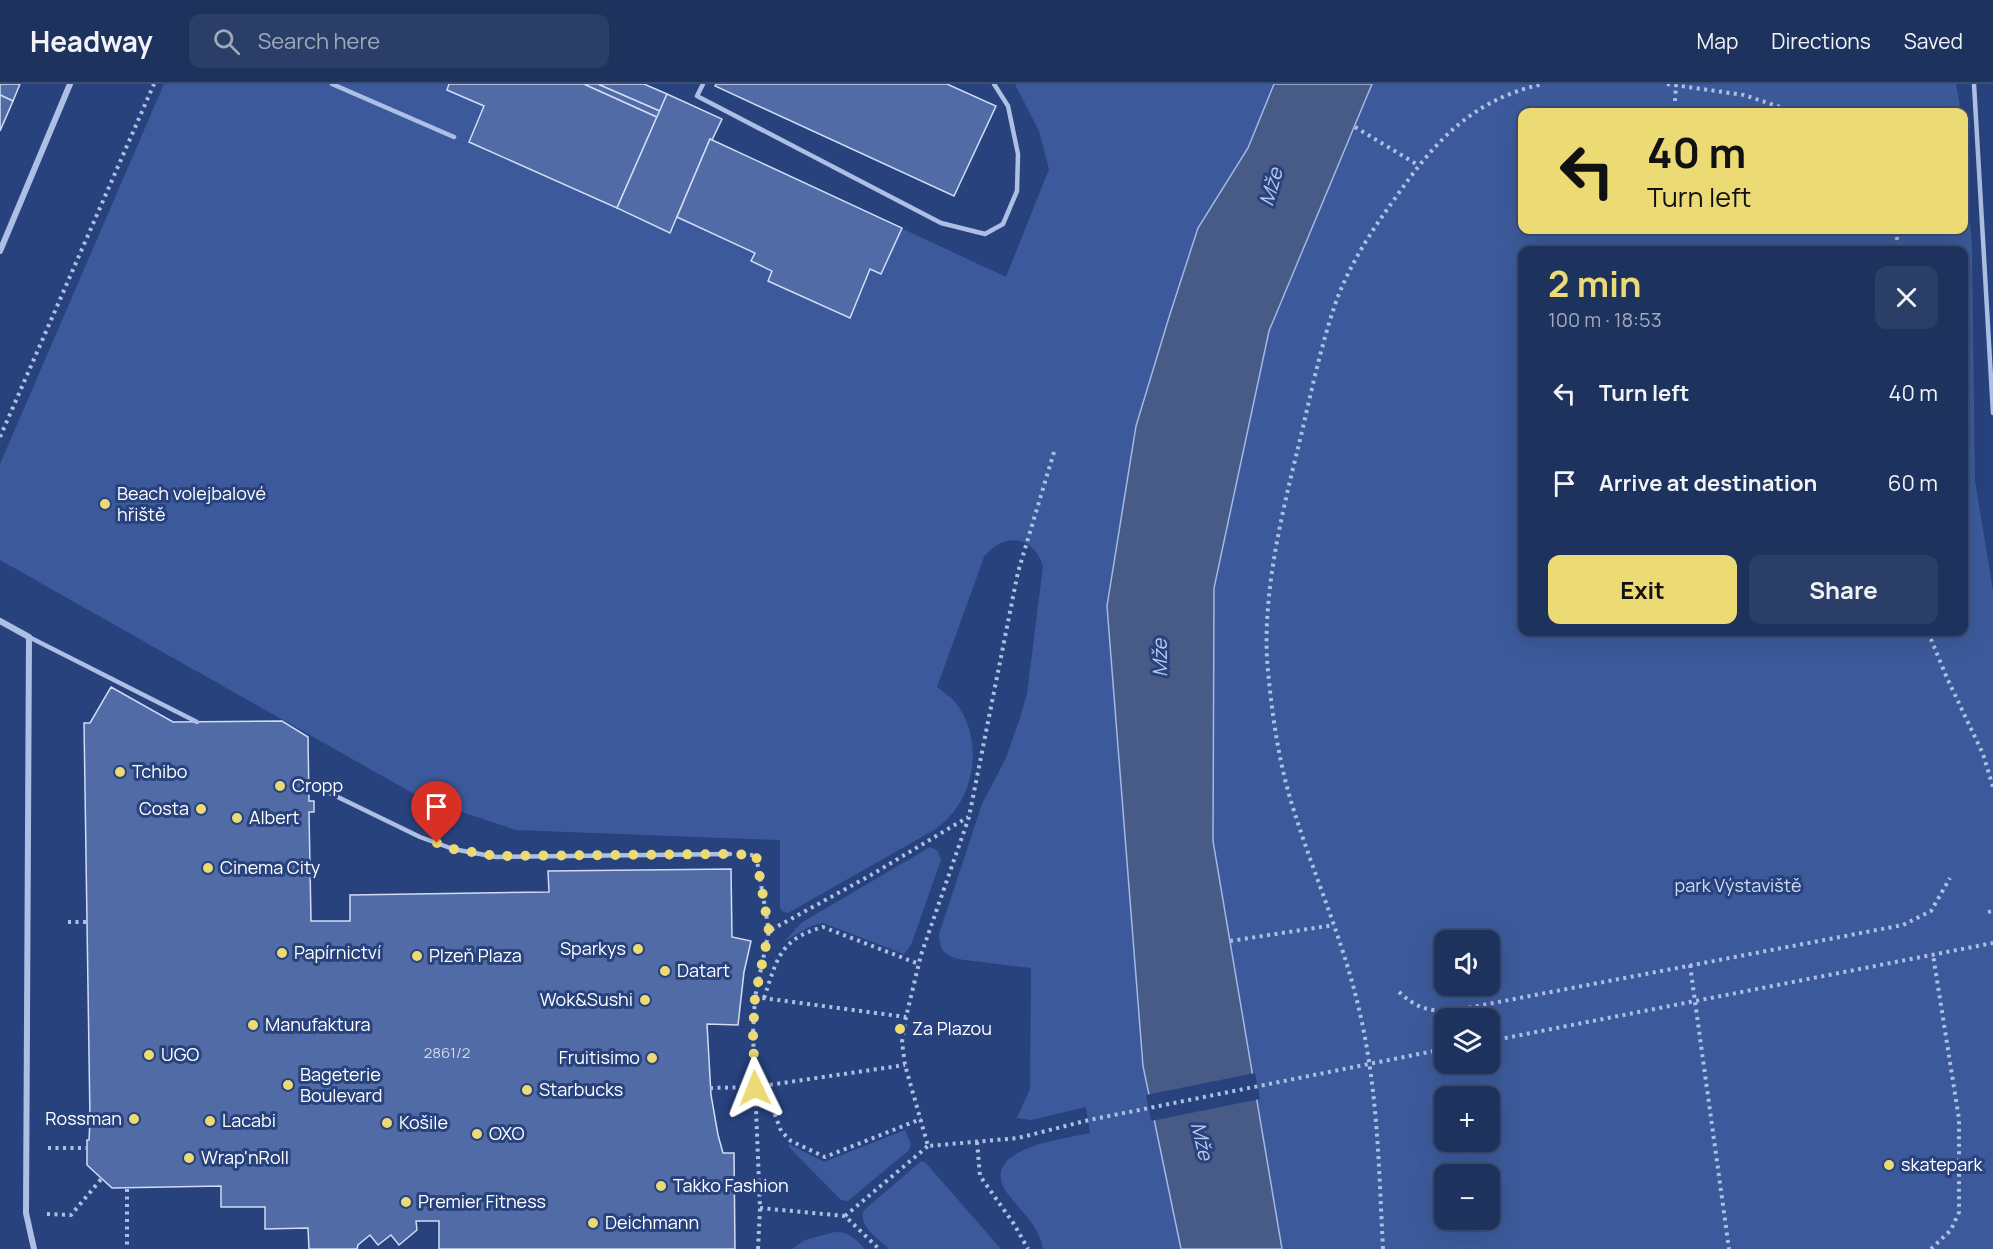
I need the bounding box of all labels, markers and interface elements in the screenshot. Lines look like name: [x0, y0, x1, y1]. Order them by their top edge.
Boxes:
search box: [189, 14, 609, 68]
text: Headway: [30, 22, 153, 60]
icon: search: [210, 25, 243, 58]
text: Search here: [258, 26, 380, 56]
text: Map: [1697, 27, 1738, 55]
text: Directions: [1771, 27, 1871, 55]
text: Saved: [1904, 27, 1963, 55]
text: 40 m: [1647, 123, 1746, 181]
icon: left: [1548, 132, 1626, 210]
water label: Mže: [1252, 163, 1289, 209]
text: Turn left: [1647, 178, 1751, 215]
text: 2 min: [1548, 259, 1642, 308]
button: close: [1875, 266, 1938, 329]
text: 100 m · 18:53: [1548, 306, 1662, 333]
icon: left: [1548, 377, 1581, 410]
text: Turn left: [1599, 378, 1689, 408]
text: 40 m: [1889, 378, 1938, 408]
icon: arrive: [1548, 467, 1581, 500]
text: Arrive at destination: [1599, 468, 1817, 498]
text: 60 m: [1888, 468, 1938, 498]
place label: Beach volejbalové hřiště: [117, 481, 266, 526]
marker: Beach volejbalové hřiště: [98, 497, 112, 511]
button: Exit: [1548, 555, 1737, 624]
button: Share: [1749, 555, 1938, 624]
water label: Mže: [1146, 637, 1173, 677]
place label: Tchibo: [132, 759, 187, 783]
marker: Tchibo: [113, 765, 127, 779]
place label: Cropp: [292, 773, 343, 797]
marker: Cropp: [273, 779, 287, 793]
pin: [411, 781, 462, 843]
icon: arrive: [420, 790, 453, 823]
place label: Costa: [139, 796, 189, 820]
marker: Costa: [194, 802, 208, 816]
place label: Albert: [249, 805, 299, 829]
marker: Albert: [230, 811, 244, 825]
place label: Cinema City: [220, 855, 321, 879]
marker: Cinema City: [201, 861, 215, 875]
park label: park Výstaviště: [1675, 873, 1801, 897]
map controls: [1434, 930, 1500, 1230]
button: sound: [1434, 930, 1500, 996]
place label: Sparkys: [560, 936, 626, 960]
place label: Papírnictví: [294, 940, 381, 964]
marker: Sparkys: [631, 942, 645, 956]
place label: Plzeň Plaza: [429, 943, 522, 967]
marker: Papírnictví: [275, 946, 289, 960]
marker: Plzeň Plaza: [410, 949, 424, 963]
place label: Datart: [677, 958, 730, 982]
marker: Datart: [658, 964, 672, 978]
place label: Wok&Sushi: [540, 987, 633, 1011]
marker: Wok&Sushi: [638, 993, 652, 1007]
button: layers: [1434, 1008, 1500, 1074]
place label: Manufaktura: [265, 1012, 371, 1036]
place label: Za Plazou: [912, 1016, 992, 1040]
marker: Manufaktura: [246, 1018, 260, 1032]
marker: Za Plazou: [893, 1022, 907, 1036]
place label: UGO: [161, 1042, 199, 1066]
house number: 2861/2: [424, 1042, 470, 1063]
place label: Fruitisimo: [559, 1045, 640, 1069]
marker: UGO: [142, 1048, 156, 1062]
marker: Fruitisimo: [645, 1051, 659, 1065]
position arrow: [723, 1056, 787, 1120]
place label: Bageterie Boulevard: [300, 1062, 382, 1107]
place label: Starbucks: [539, 1077, 623, 1101]
marker: Bageterie Boulevard: [281, 1078, 295, 1092]
marker: Starbucks: [520, 1083, 534, 1097]
button: +: [1434, 1086, 1500, 1152]
place label: Rossman: [45, 1106, 122, 1130]
place label: Lacabi: [222, 1108, 276, 1132]
place label: Košile: [399, 1110, 448, 1134]
marker: Rossman: [127, 1112, 141, 1126]
marker: Lacabi: [203, 1114, 217, 1128]
marker: Košile: [380, 1116, 394, 1130]
water label: Mže: [1185, 1119, 1220, 1164]
place label: OXO: [489, 1121, 525, 1145]
marker: OXO: [470, 1127, 484, 1141]
place label: Wrap'nRoll: [201, 1145, 289, 1169]
marker: Wrap'nRoll: [182, 1151, 196, 1165]
place label: skatepark: [1901, 1152, 1984, 1176]
marker: skatepark: [1882, 1158, 1896, 1172]
button: −: [1434, 1164, 1500, 1230]
place label: Takko Fashion: [673, 1173, 789, 1197]
marker: Takko Fashion: [654, 1179, 668, 1193]
place label: Premier Fitness: [418, 1189, 546, 1213]
marker: Premier Fitness: [399, 1195, 413, 1209]
place label: Deichmann: [605, 1210, 699, 1234]
marker: Deichmann: [586, 1216, 600, 1230]

